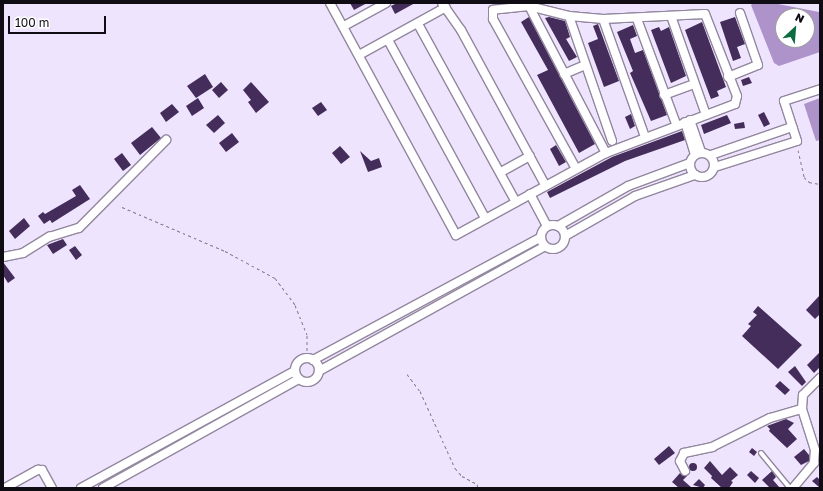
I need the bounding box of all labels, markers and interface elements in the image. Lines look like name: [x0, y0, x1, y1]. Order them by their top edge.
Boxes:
scale bar: [10, 8, 108, 34]
north arrow: [775, 8, 815, 48]
text: N: [793, 10, 807, 25]
text: 100 m: [15, 15, 49, 30]

